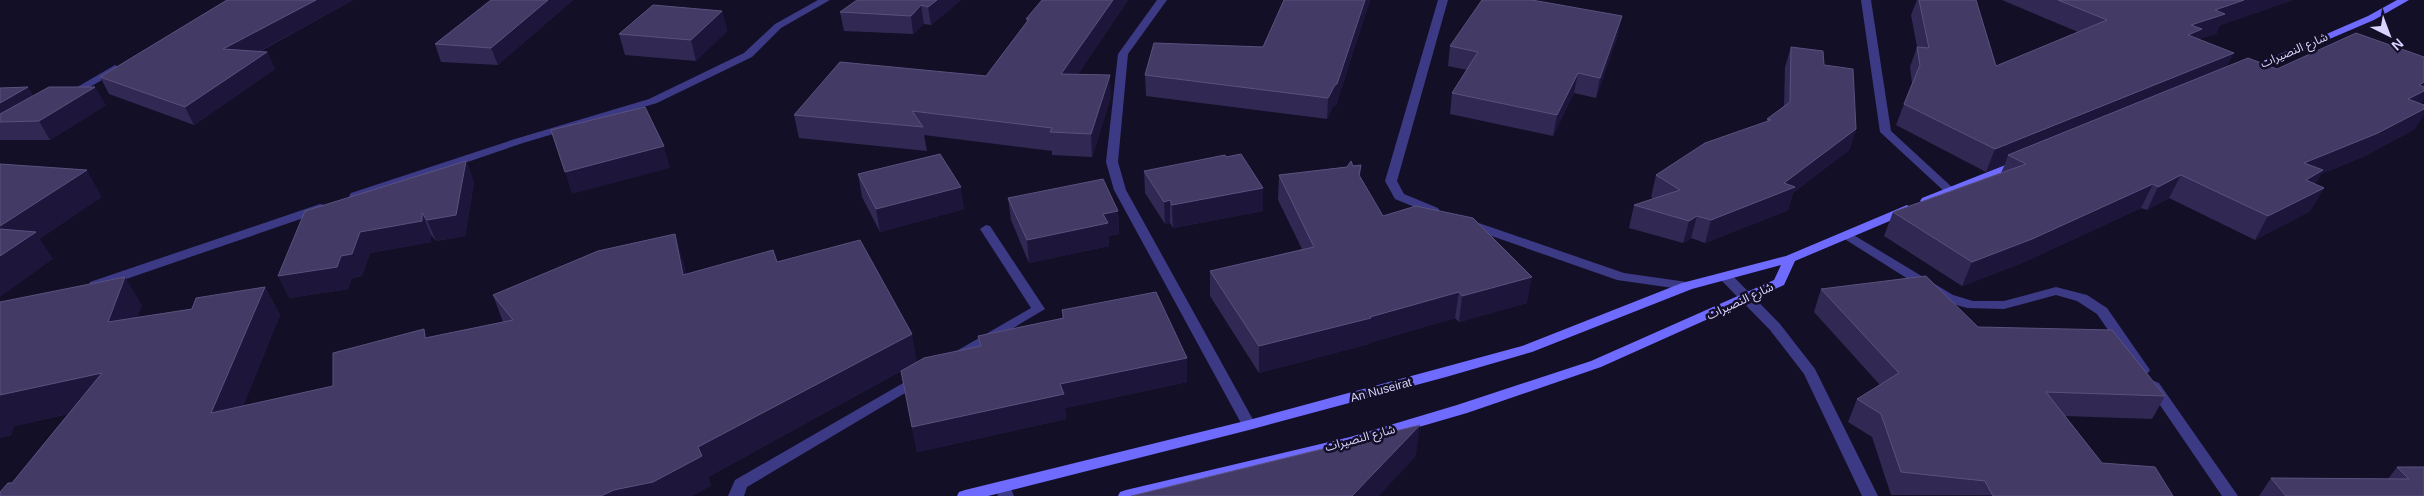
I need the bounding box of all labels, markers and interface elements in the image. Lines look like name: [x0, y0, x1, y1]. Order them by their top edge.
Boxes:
north arrow: [2364, 10, 2414, 60]
street label: شارع النصيرات: [2258, 30, 2331, 72]
text: N: [2389, 35, 2407, 54]
street label: شارع النصيرات: [1704, 279, 1776, 324]
street label: An Nuseirat: [1349, 375, 1414, 405]
street label: شارع النصيرات: [1323, 422, 1397, 456]

